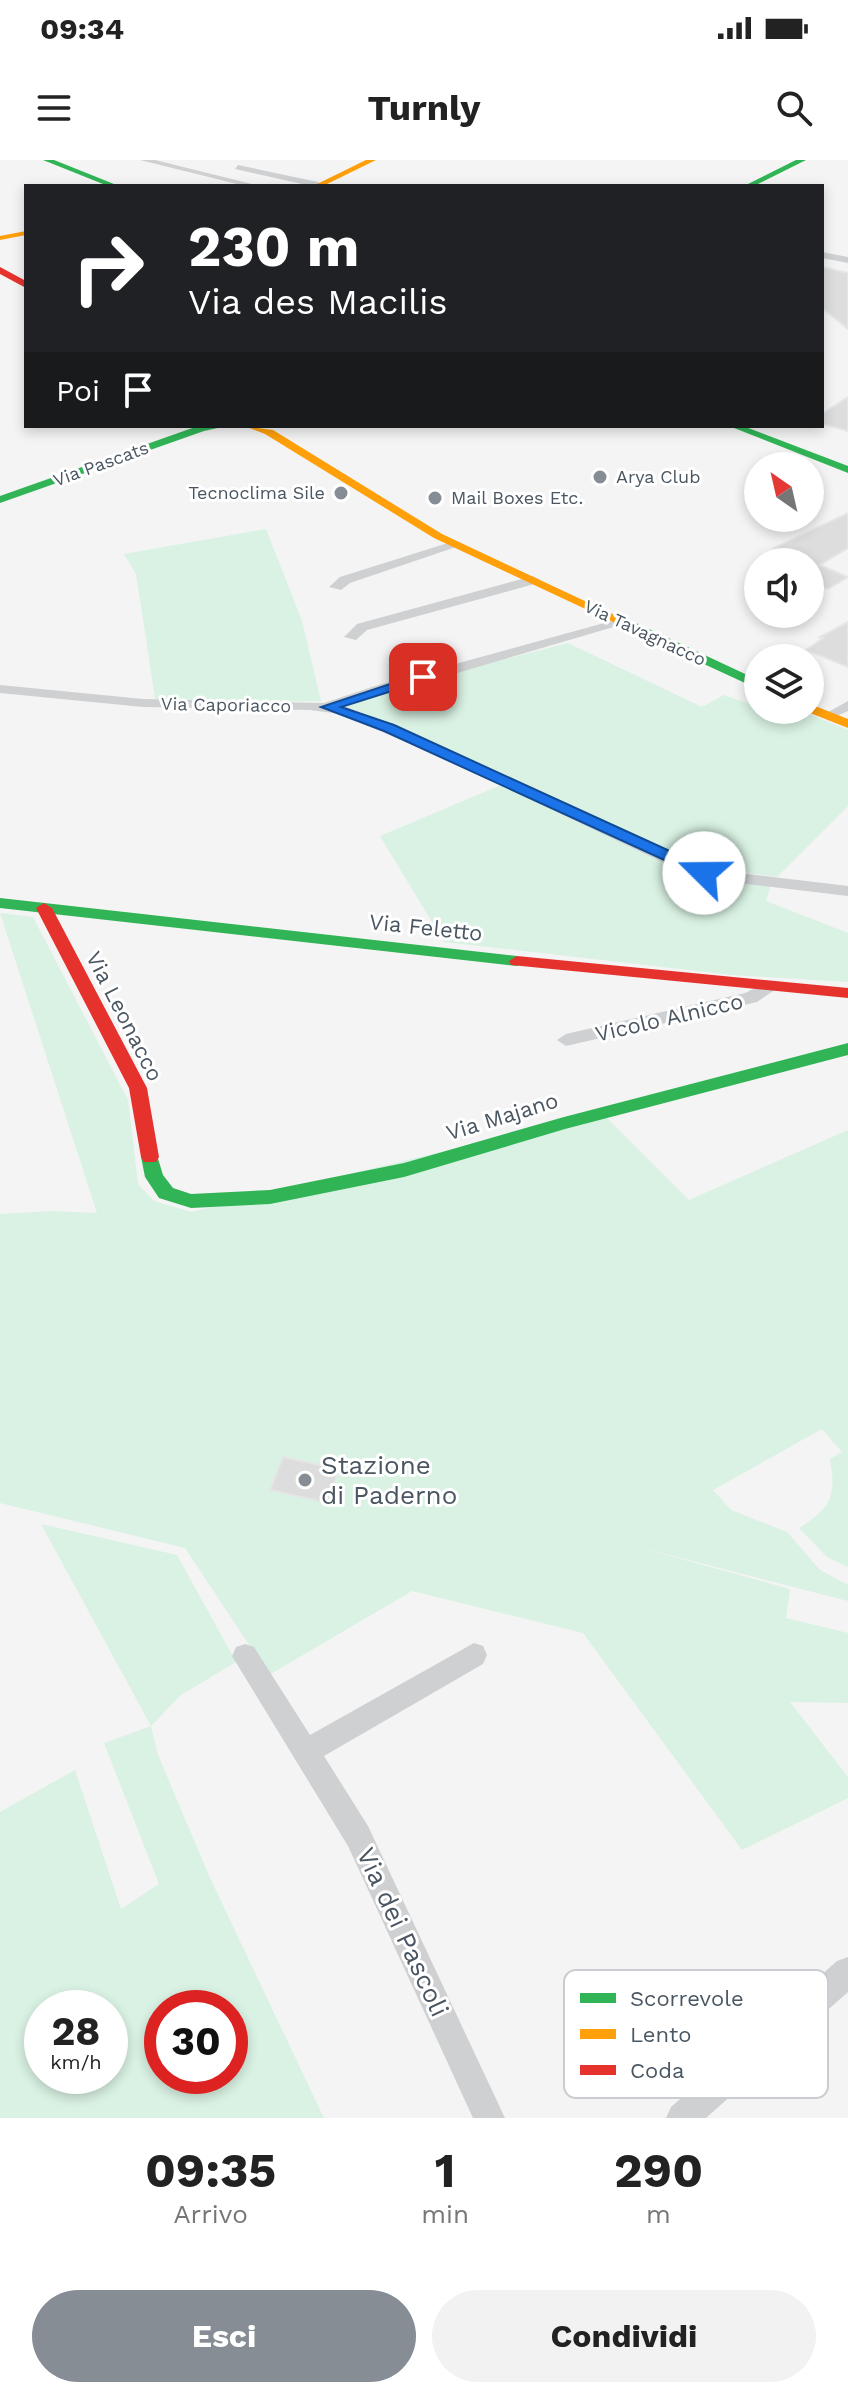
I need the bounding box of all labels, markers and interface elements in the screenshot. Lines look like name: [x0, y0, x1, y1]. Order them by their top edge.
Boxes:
text: 09:34: [40, 11, 124, 46]
icon: menu: [32, 86, 76, 130]
icon: search: [772, 86, 816, 130]
text: Turnly: [368, 87, 480, 129]
text: 230 m: [188, 214, 359, 280]
icon: right: [56, 216, 160, 320]
text: Via des Macilis: [188, 281, 448, 323]
icon: arrive: [116, 368, 160, 412]
text: Poi: [56, 373, 100, 408]
street label: Via Pascats: [50, 437, 151, 490]
north arrow: [744, 452, 824, 532]
map controls: [744, 452, 824, 724]
place label: Arya Club: [616, 466, 700, 487]
marker: Arya Club: [591, 468, 609, 486]
place label: Tecnoclima Sile: [188, 482, 325, 503]
marker: Tecnoclima Sile: [332, 484, 350, 502]
place label: Mail Boxes Etc.: [451, 487, 583, 508]
marker: Mail Boxes Etc.: [426, 489, 444, 507]
button: sound: [744, 548, 824, 628]
street label: Via Tavagnacco: [581, 595, 709, 670]
pin: [389, 643, 457, 711]
button: layers: [744, 644, 824, 724]
icon: arrive: [401, 655, 445, 699]
street label: Via Caporiacco: [161, 693, 291, 716]
position arrow: [662, 831, 746, 915]
street label: Via Feletto: [368, 909, 484, 946]
street label: Via Leonacco: [81, 947, 168, 1085]
street label: Vicolo Alnicco: [593, 988, 745, 1047]
street label: Via Majano: [443, 1088, 561, 1145]
place label: Stazione di Paderno: [321, 1450, 457, 1510]
marker: Stazione di Paderno: [296, 1471, 314, 1489]
street label: Via dei Pascoli: [351, 1843, 455, 2021]
legend: [564, 1970, 828, 2098]
text: Scorrevole: [630, 1986, 744, 2011]
speed limit sign: 30: [144, 1990, 248, 2094]
text: 28: [52, 2008, 100, 2055]
text: Lento: [630, 2022, 691, 2047]
text: km/h: [50, 2050, 102, 2074]
text: Coda: [630, 2058, 685, 2083]
text: 09:35: [145, 2142, 276, 2199]
text: 1: [435, 2142, 456, 2199]
text: 290: [614, 2142, 703, 2199]
text: Arrivo: [173, 2199, 248, 2229]
text: min: [421, 2199, 469, 2229]
text: m: [646, 2199, 671, 2229]
button: Esci: [32, 2290, 416, 2382]
button: Condividi: [432, 2290, 816, 2382]

